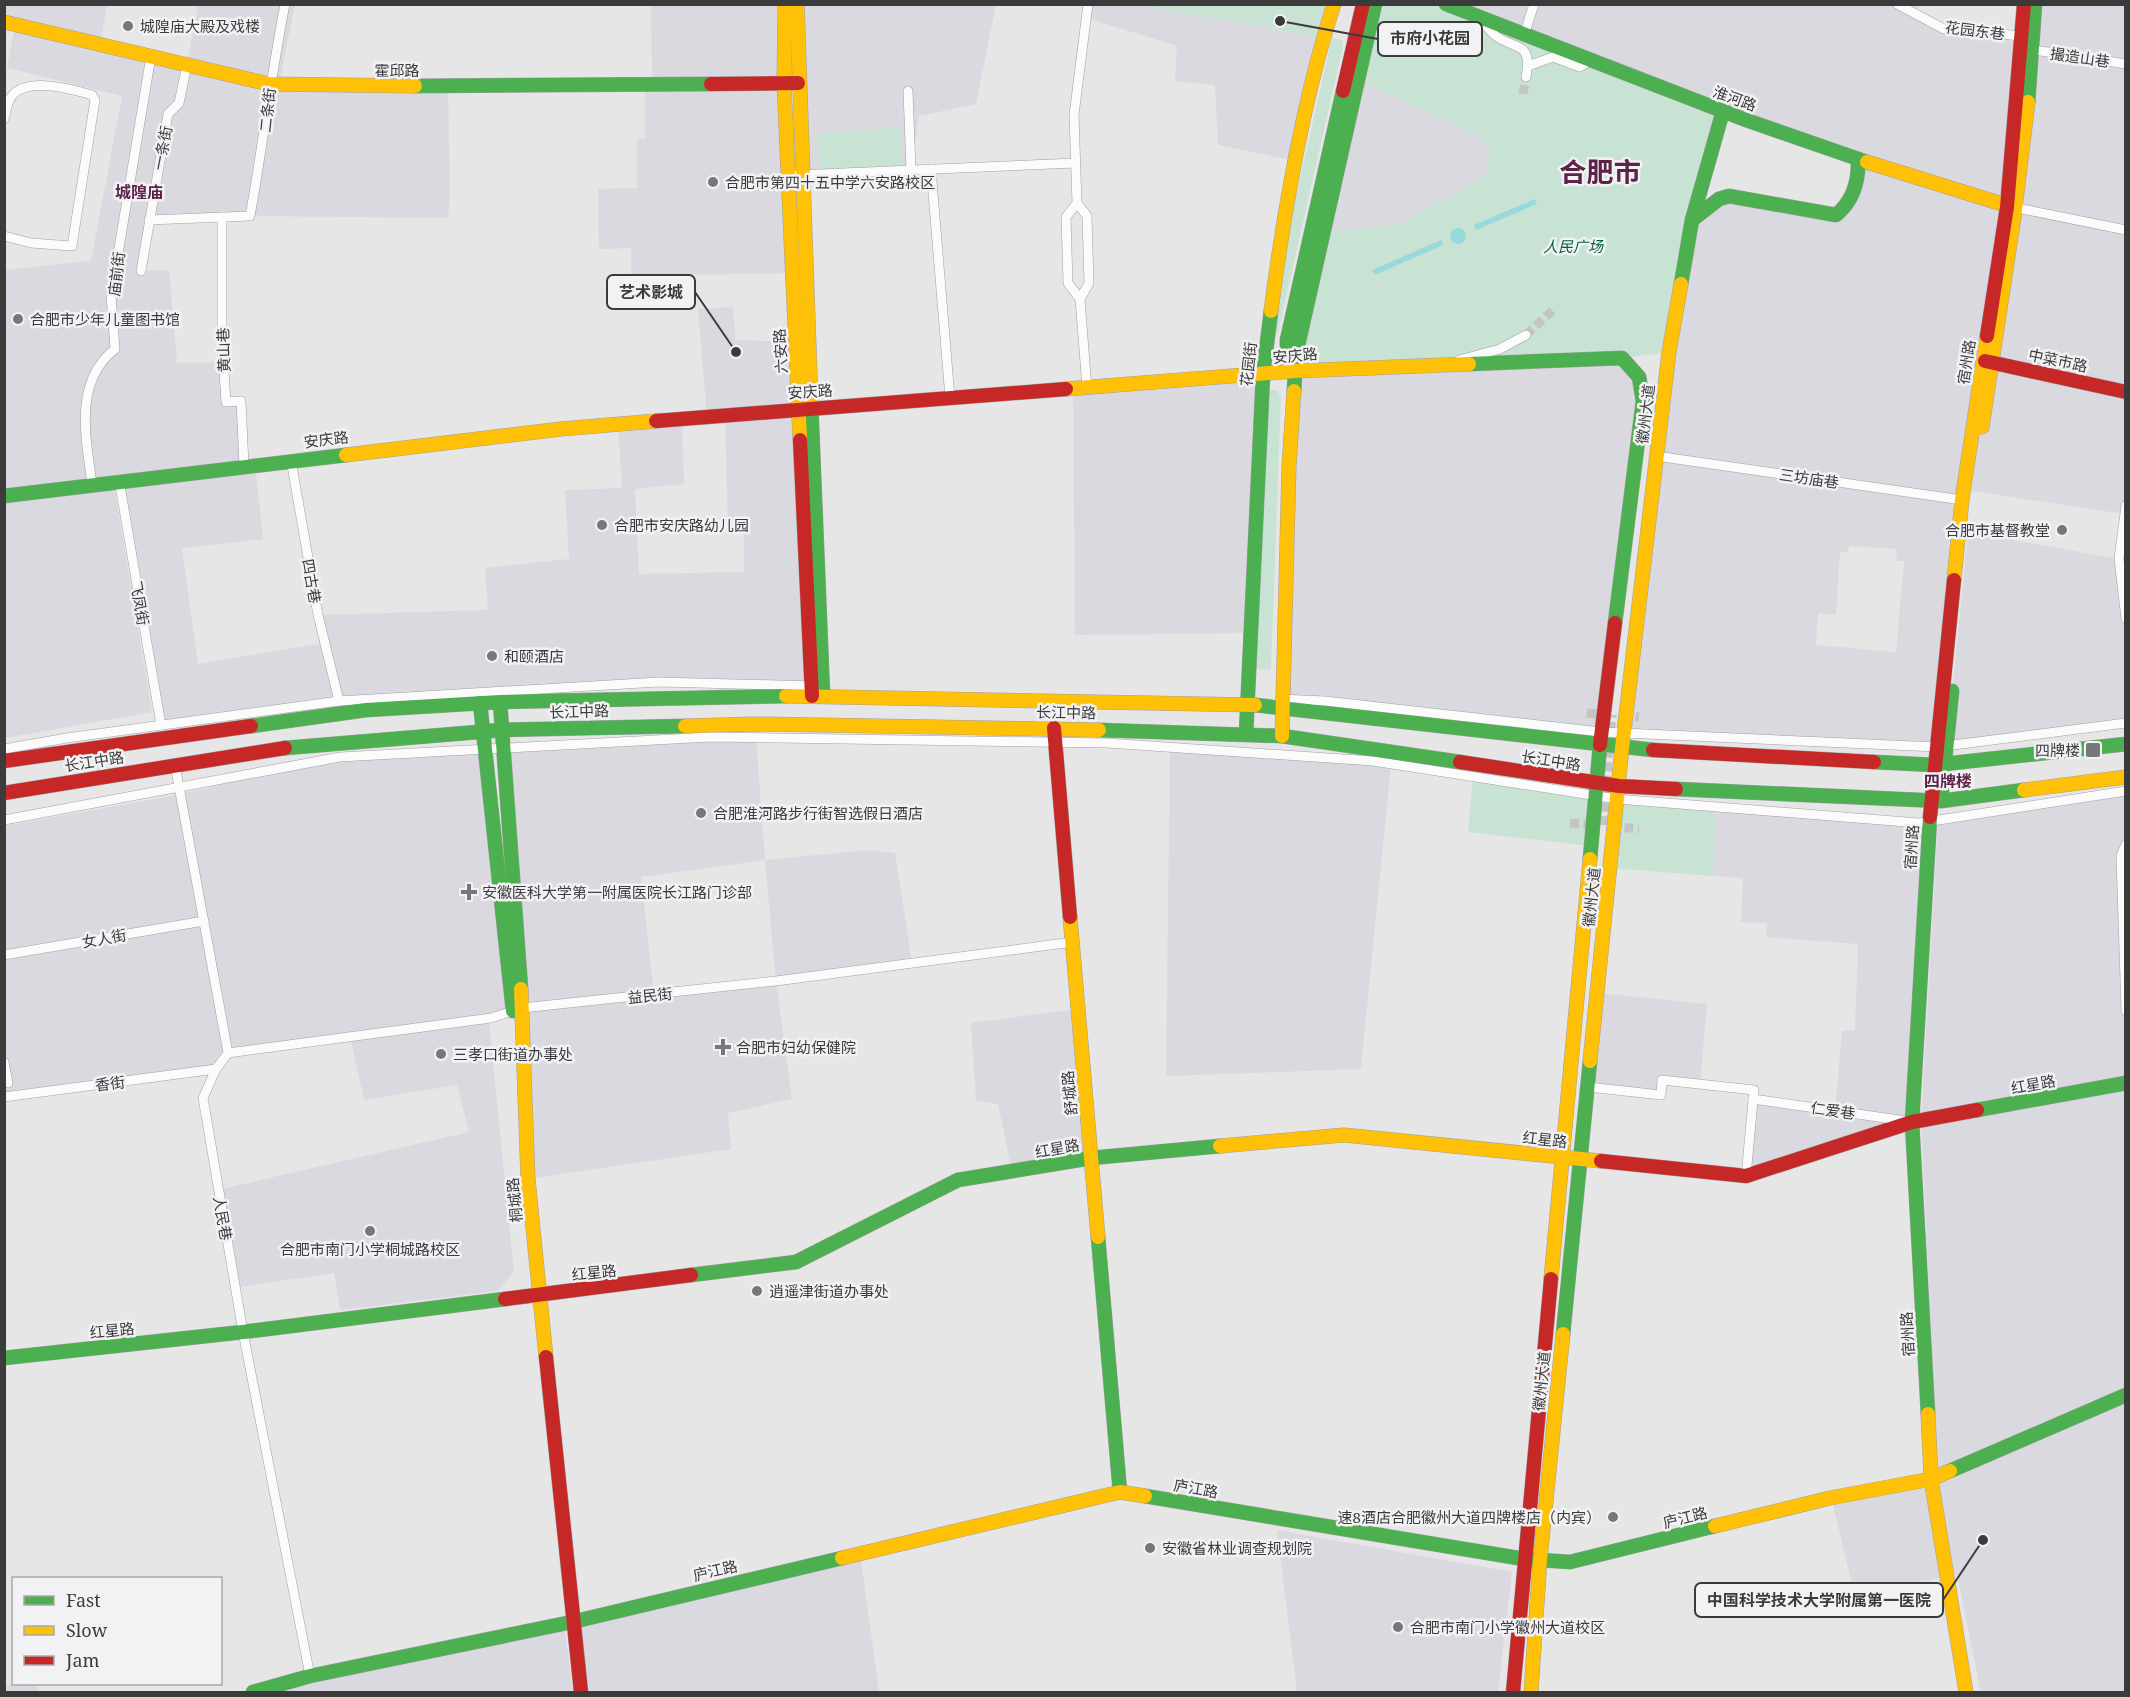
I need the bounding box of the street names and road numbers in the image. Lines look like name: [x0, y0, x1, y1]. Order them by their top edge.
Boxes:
street label: 花园东巷: [1944, 16, 2006, 44]
street label: 撮造山巷: [2049, 43, 2111, 71]
street label: 霍邱路: [374, 60, 420, 80]
street label: 淮河路: [1710, 81, 1760, 115]
street label: 二条街: [255, 87, 279, 133]
street label: 一条街: [148, 124, 176, 172]
street label: 庙前街: [103, 250, 129, 298]
street label: 黄山巷: [212, 327, 234, 373]
street label: 六安路: [769, 328, 791, 374]
street label: 宿州路: [1953, 338, 1979, 386]
street label: 花园街: [1236, 341, 1260, 387]
street label: 安庆路: [1272, 343, 1318, 367]
street label: 中菜市路: [2027, 344, 2089, 376]
street label: 安庆路: [787, 379, 833, 403]
street label: 徽州大道: [1631, 383, 1659, 445]
street label: 安庆路: [302, 426, 350, 452]
street label: 三坊庙巷: [1778, 464, 1840, 492]
street label: 四古巷: [298, 557, 326, 605]
street label: 飞凤街: [126, 579, 154, 627]
street label: 长江中路: [549, 700, 609, 722]
street label: 长江中路: [1036, 701, 1096, 723]
street label: 长江中路: [1520, 745, 1582, 775]
street label: 长江中路: [63, 746, 125, 776]
street label: 宿州路: [1899, 824, 1923, 870]
street label: 徽州大道: [1578, 866, 1604, 928]
street label: 女人街: [80, 924, 128, 952]
street label: 益民街: [627, 983, 673, 1007]
street label: 舒城路: [1057, 1070, 1081, 1116]
street label: 红星路: [2009, 1070, 2057, 1098]
street label: 香街: [94, 1071, 126, 1095]
street label: 仁爱巷: [1809, 1097, 1857, 1123]
street label: 红星路: [1522, 1127, 1568, 1151]
street label: 红星路: [1033, 1134, 1081, 1162]
street label: 桐城路: [502, 1177, 526, 1223]
street label: 人民巷: [209, 1194, 237, 1242]
street label: 红星路: [571, 1260, 617, 1284]
street label: 宿州路: [1896, 1311, 1918, 1357]
street label: 红星路: [89, 1318, 135, 1342]
street label: 徽州大道: [1528, 1350, 1554, 1412]
street label: 庐江路: [1172, 1474, 1220, 1502]
street label: 庐江路: [1661, 1502, 1709, 1532]
street label: 庐江路: [691, 1555, 739, 1585]

